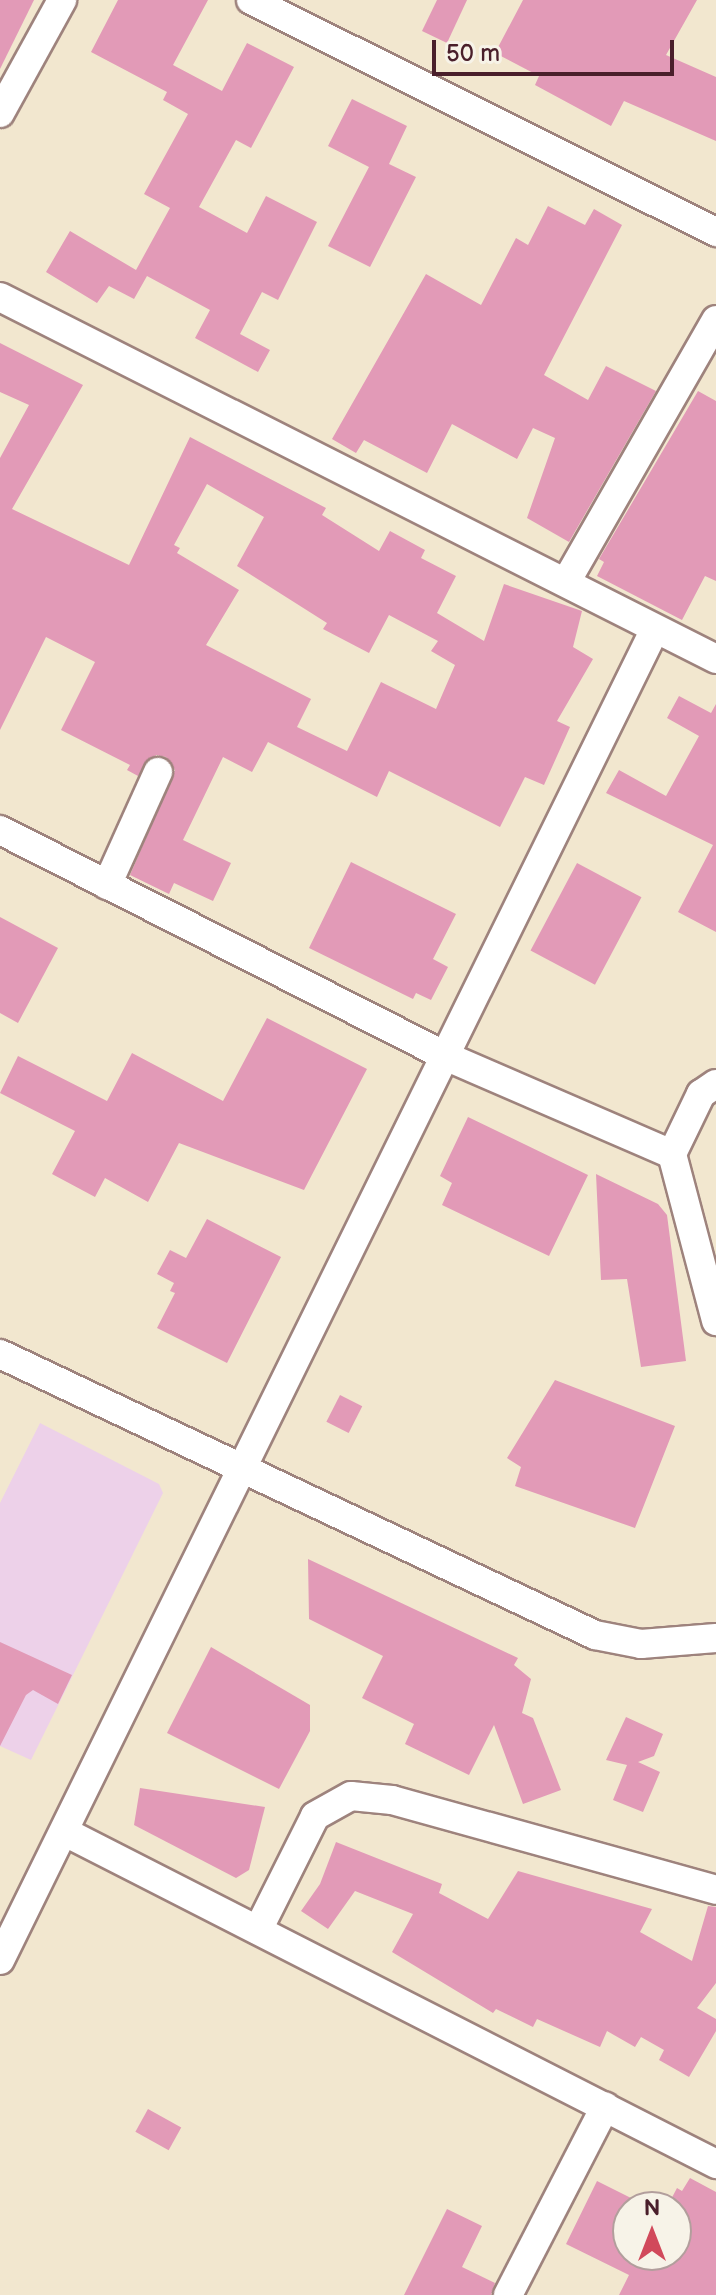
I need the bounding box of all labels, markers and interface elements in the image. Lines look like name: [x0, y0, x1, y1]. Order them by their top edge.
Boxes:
scale bar: [436, 24, 678, 74]
text: 50 m: [446, 39, 500, 68]
north arrow: [612, 2191, 692, 2271]
text: N: [644, 2195, 660, 2222]

